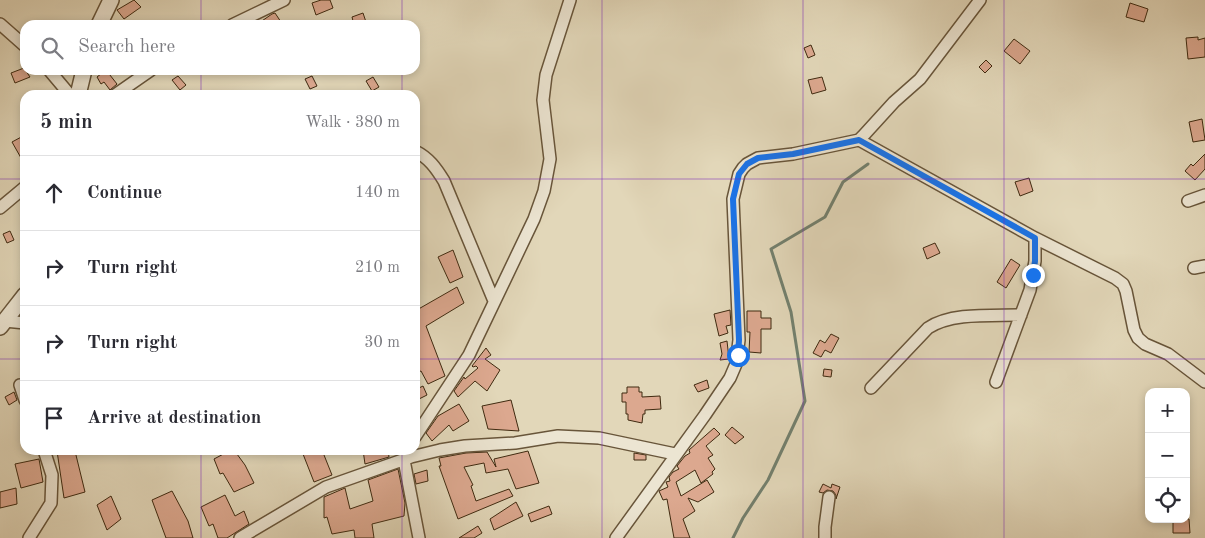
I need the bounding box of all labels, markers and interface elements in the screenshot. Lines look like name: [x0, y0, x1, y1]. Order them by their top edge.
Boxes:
search box: [20, 20, 420, 75]
icon: search: [38, 34, 66, 62]
text: Search here: [78, 38, 175, 57]
text: 5 min: [40, 112, 93, 133]
text: Walk · 380 m: [305, 115, 400, 131]
icon: ahead: [40, 179, 68, 207]
text: Continue: [87, 184, 162, 203]
text: 140 m: [355, 185, 400, 201]
icon: right: [40, 254, 68, 282]
text: Turn right: [87, 259, 177, 278]
text: 210 m: [355, 260, 400, 276]
route end: [1022, 264, 1045, 287]
icon: right: [40, 329, 68, 357]
text: Turn right: [87, 334, 177, 353]
text: 30 m: [364, 335, 400, 351]
route start: [727, 344, 750, 367]
map controls: [1145, 388, 1190, 523]
button: +: [1145, 388, 1190, 433]
icon: arrive: [40, 404, 68, 432]
text: Arrive at destination: [87, 409, 261, 428]
button: −: [1145, 433, 1190, 478]
button: locate: [1145, 478, 1190, 523]

